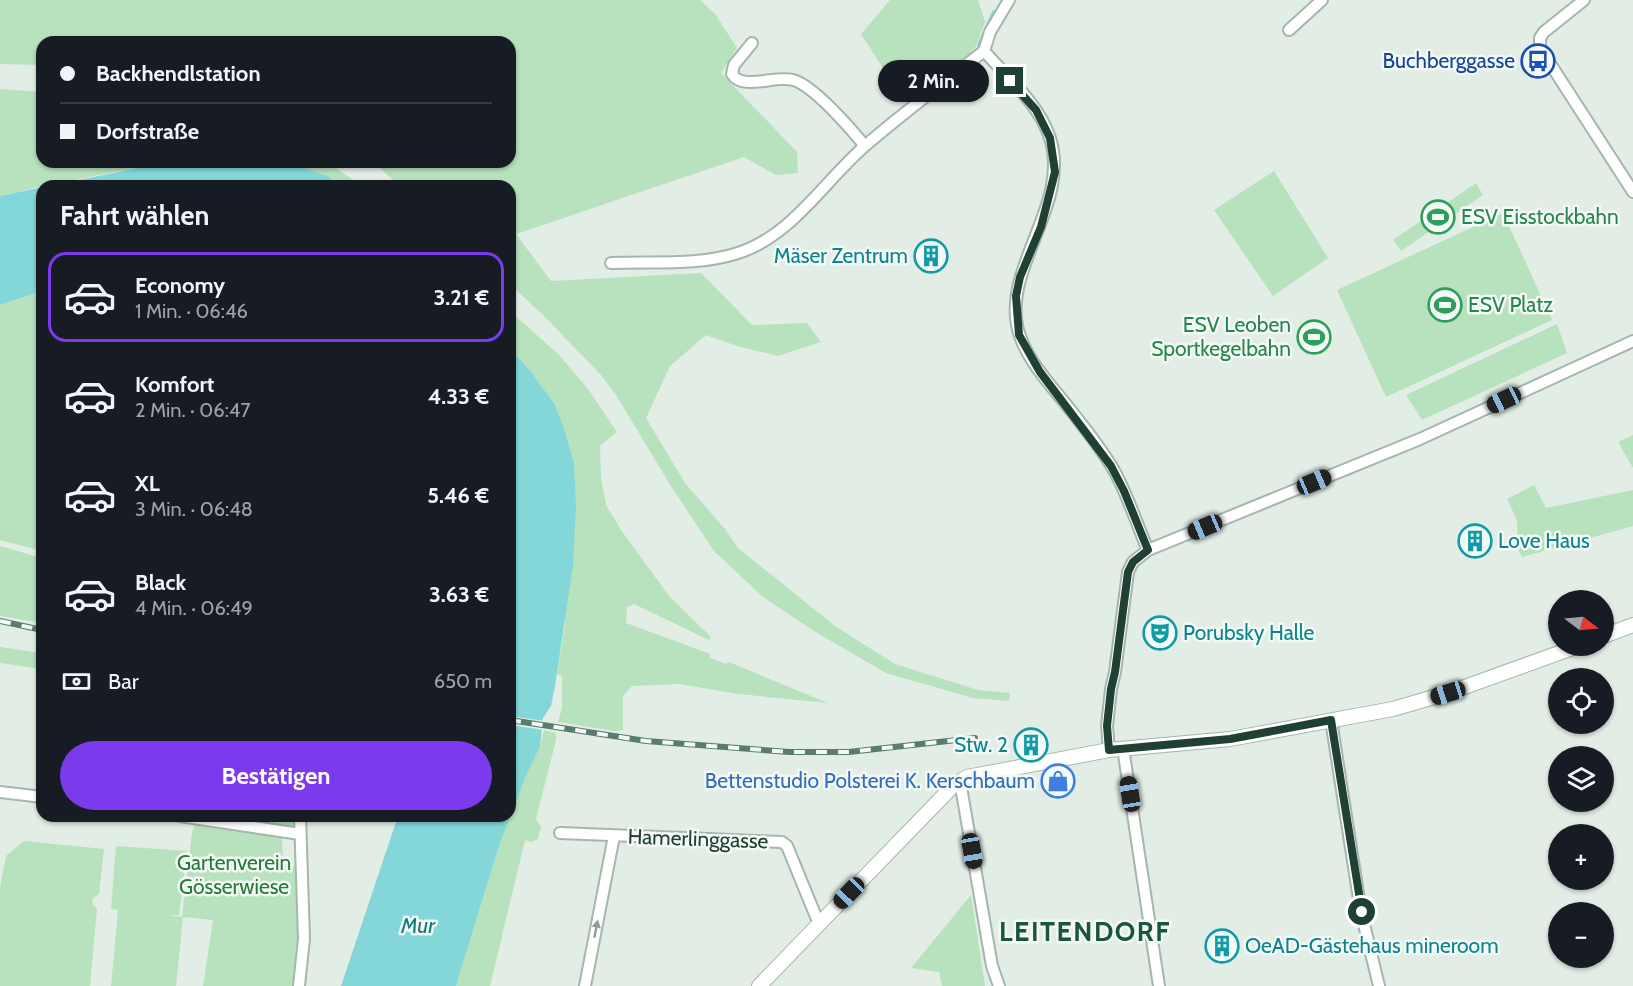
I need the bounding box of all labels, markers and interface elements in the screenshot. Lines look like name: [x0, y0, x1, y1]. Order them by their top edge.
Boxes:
bus stop icon: Buchberggasse: [1520, 43, 1556, 79]
place label: Buchberggasse: [1383, 48, 1515, 73]
text: Backhendlstation: [96, 60, 261, 87]
callout: 2 Min.: [878, 60, 989, 102]
route end: [996, 67, 1023, 94]
text: 2 Min.: [908, 69, 959, 93]
text: Dorfstraße: [96, 118, 199, 145]
text: Fahrt wählen: [60, 199, 209, 232]
sports icon: ESV Eisstockbahn: [1420, 199, 1456, 235]
place label: ESV Eisstockbahn: [1461, 204, 1619, 229]
building icon: Mäser Zentrum: [913, 238, 949, 274]
place label: Mäser Zentrum: [774, 243, 908, 268]
icon: car: [63, 270, 117, 324]
text: Economy: [135, 272, 225, 299]
text: 3.21 €: [433, 284, 489, 311]
sports icon: ESV Platz: [1427, 287, 1463, 323]
place label: ESV Platz: [1468, 292, 1553, 317]
text: 1 Min. · 06:46: [135, 299, 248, 323]
place label: ESV Leoben Sportkegelbahn: [1151, 312, 1291, 361]
sports icon: ESV Leoben Sportkegelbahn: [1296, 319, 1332, 355]
icon: car: [63, 369, 117, 423]
text: Komfort: [135, 371, 214, 398]
text: 4.33 €: [428, 383, 489, 410]
car: [1484, 384, 1524, 416]
text: 2 Min. · 06:47: [135, 398, 250, 422]
car: [1294, 467, 1334, 497]
icon: car: [63, 468, 117, 522]
text: XL: [135, 470, 160, 497]
text: 5.46 €: [427, 482, 489, 509]
text: 3 Min. · 06:48: [135, 497, 253, 521]
car: [1185, 512, 1225, 542]
building icon: Love Haus: [1457, 523, 1493, 559]
place label: Love Haus: [1498, 528, 1590, 553]
icon: car: [63, 567, 117, 621]
text: Black: [135, 569, 186, 596]
text: 3.63 €: [429, 581, 489, 608]
north arrow: [1548, 590, 1614, 656]
map controls: [1548, 590, 1614, 968]
text: 4 Min. · 06:49: [135, 596, 253, 620]
theatre icon: Porubsky Halle: [1142, 615, 1178, 651]
place label: Porubsky Halle: [1183, 620, 1315, 645]
icon: cash: [60, 665, 93, 698]
text: Bar: [108, 668, 139, 695]
button: locate: [1548, 668, 1614, 734]
text: 650 m: [434, 669, 492, 693]
car: [1428, 679, 1468, 707]
building icon: Stw. 2: [1013, 727, 1049, 763]
place label: Stw. 2: [954, 732, 1008, 757]
button: Bestätigen: [60, 741, 492, 810]
button: layers: [1548, 746, 1614, 812]
shop icon: Bettenstudio Polsterei K. Kerschbaum: [1040, 763, 1076, 799]
place label: Bettenstudio Polsterei K. Kerschbaum: [705, 768, 1035, 793]
car: [1118, 775, 1142, 813]
street label: Hamerlinggasse: [627, 824, 769, 853]
button: +: [1548, 824, 1614, 890]
car: [960, 832, 984, 870]
park label: Gartenverein Gösserwiese: [177, 850, 291, 899]
car: [830, 874, 868, 912]
route start: [1348, 898, 1375, 925]
button: −: [1548, 902, 1614, 968]
water label: Mur: [400, 912, 436, 939]
district label: LEITENDORF: [999, 915, 1171, 948]
one-way arrow: [592, 919, 601, 938]
building icon: OeAD-Gästehaus mineroom: [1204, 928, 1240, 964]
place label: OeAD-Gästehaus mineroom: [1245, 933, 1499, 958]

